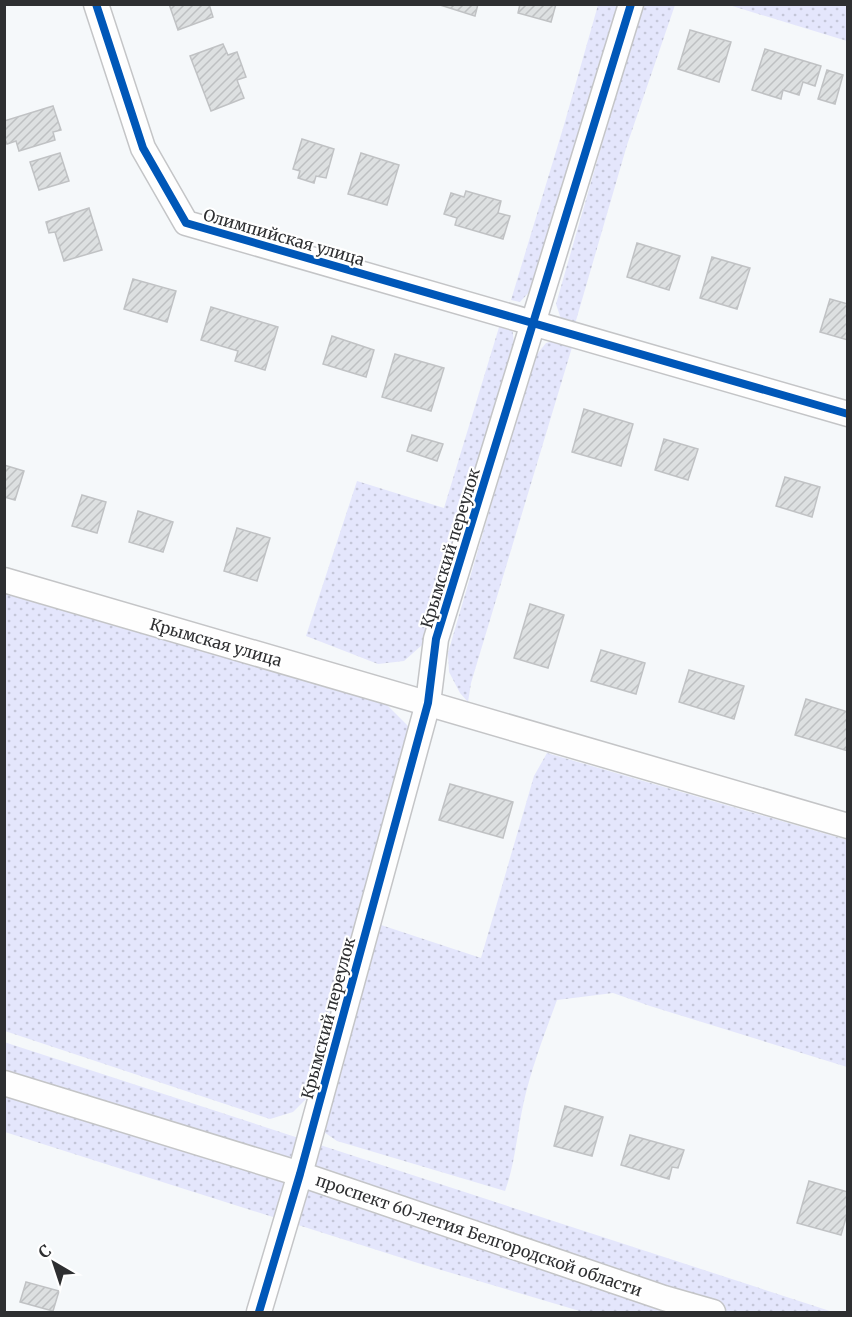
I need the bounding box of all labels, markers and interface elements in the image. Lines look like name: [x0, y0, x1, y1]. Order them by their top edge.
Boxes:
street label: Олимпийская улица: [201, 204, 367, 270]
street label: Крымский переулок: [416, 466, 484, 630]
street label: Крымская улица: [148, 614, 285, 671]
street label: Крымский переулок: [297, 935, 359, 1101]
street label: проспект 60-летия Белгородской области: [313, 1170, 645, 1300]
north arrow: [24, 1233, 84, 1293]
text: С: [34, 1240, 55, 1262]

